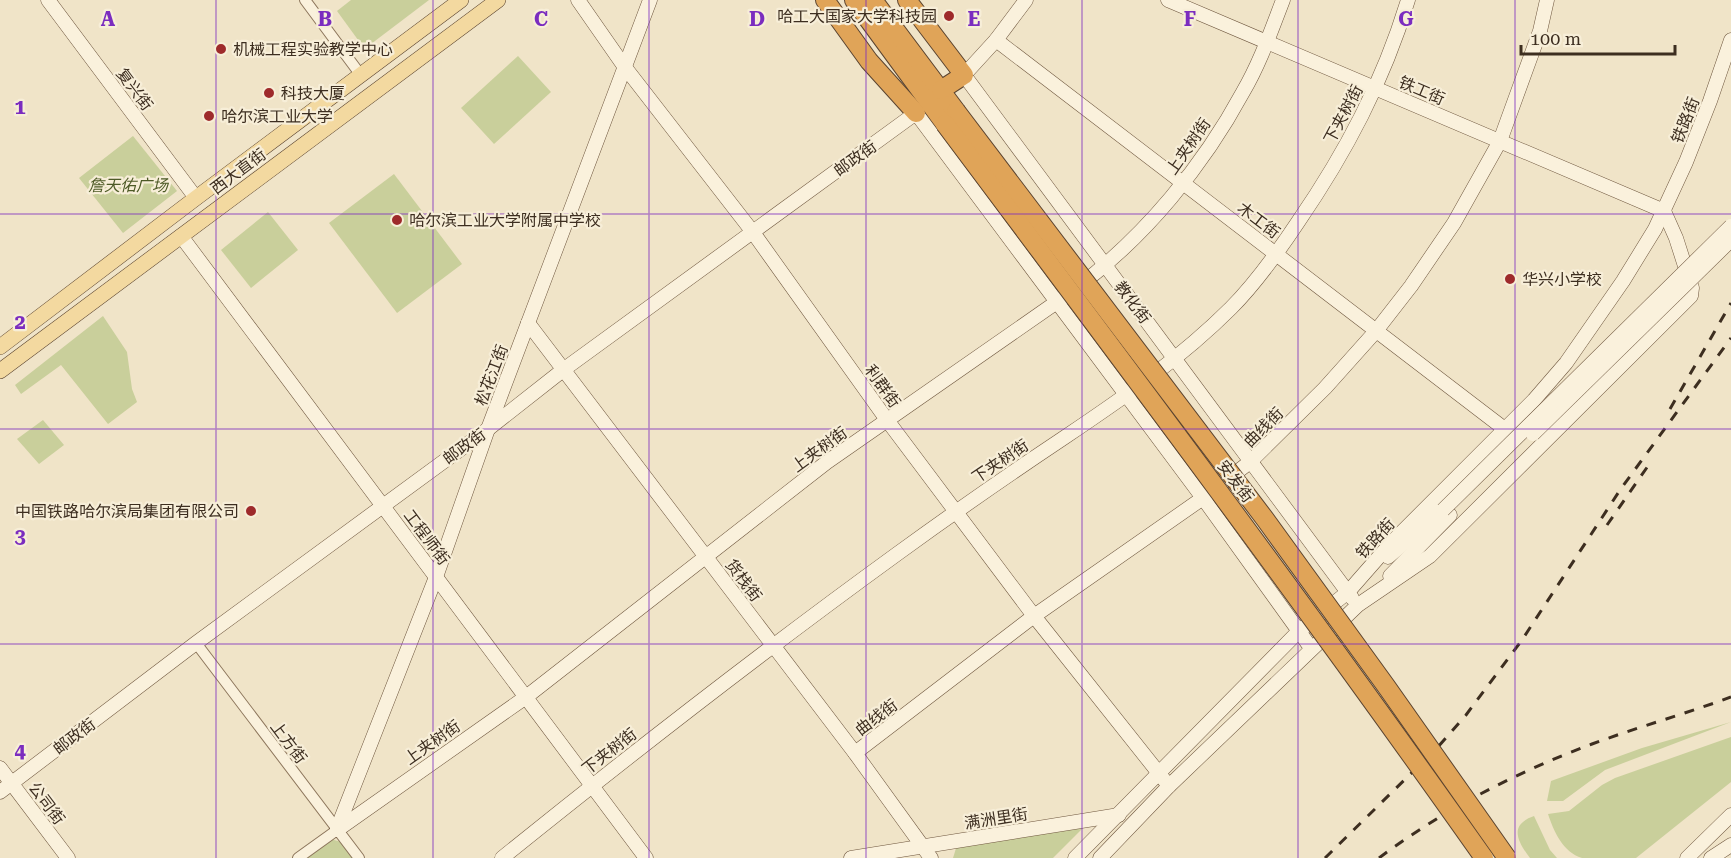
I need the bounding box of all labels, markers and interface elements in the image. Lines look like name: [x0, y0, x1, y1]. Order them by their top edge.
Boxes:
text: A: [101, 7, 116, 31]
text: B: [318, 7, 332, 31]
text: C: [534, 7, 548, 31]
text: D: [749, 7, 765, 31]
place label: 哈工大国家大学科技园: [777, 7, 937, 26]
text: E: [968, 7, 981, 31]
text: F: [1184, 7, 1196, 31]
text: G: [1398, 7, 1414, 31]
marker: 哈工大国家大学科技园: [942, 9, 956, 23]
scale bar: [1521, 18, 1676, 56]
text: 100 m: [1530, 28, 1581, 49]
place label: 机械工程实验教学中心: [233, 40, 393, 59]
marker: 机械工程实验教学中心: [214, 42, 228, 56]
street label: 复兴街: [113, 64, 157, 114]
street label: 铁工街: [1396, 72, 1448, 109]
street label: 下夹树街: [1320, 82, 1367, 147]
place label: 科技大厦: [281, 84, 345, 103]
marker: 科技大厦: [262, 86, 276, 100]
street label: 铁路街: [1668, 94, 1703, 146]
text: 1: [14, 95, 26, 119]
place label: 哈尔滨工业大学: [221, 107, 333, 126]
marker: 哈尔滨工业大学: [202, 109, 216, 123]
street label: 上夹树街: [1162, 115, 1215, 178]
street label: 邮政街: [830, 137, 880, 180]
street label: 西大直街: [207, 145, 270, 198]
park label: 詹天佑广场: [88, 176, 170, 195]
street label: 木工街: [1234, 198, 1284, 242]
place label: 哈尔滨工业大学附属中学校: [409, 211, 601, 230]
marker: 哈尔滨工业大学附属中学校: [390, 213, 404, 227]
place label: 华兴小学校: [1522, 270, 1602, 289]
marker: 华兴小学校: [1503, 272, 1517, 286]
street label: 教化街: [1111, 277, 1155, 327]
text: 2: [14, 310, 26, 334]
street label: 松花江街: [471, 342, 512, 408]
street label: 利群街: [861, 361, 904, 411]
street label: 曲线街: [1240, 404, 1287, 451]
street label: 上夹树街: [788, 423, 851, 476]
street label: 邮政街: [439, 425, 489, 468]
street label: 下夹树街: [968, 436, 1032, 487]
street label: 安发街: [1214, 456, 1258, 506]
place label: 中国铁路哈尔滨局集团有限公司: [15, 502, 239, 521]
marker: 中国铁路哈尔滨局集团有限公司: [244, 504, 258, 518]
street label: 工程师街: [400, 506, 453, 569]
street label: 铁路街: [1352, 514, 1399, 562]
text: 3: [14, 524, 26, 548]
street label: 货栈街: [722, 555, 766, 605]
street label: 曲线街: [851, 695, 901, 739]
street label: 邮政街: [49, 714, 99, 758]
street label: 上夹树街: [401, 716, 464, 769]
street label: 上方街: [267, 717, 311, 767]
street label: 下夹树街: [578, 724, 640, 779]
text: 4: [14, 739, 26, 763]
street label: 公司街: [25, 778, 69, 828]
street label: 满洲里街: [963, 804, 1029, 833]

